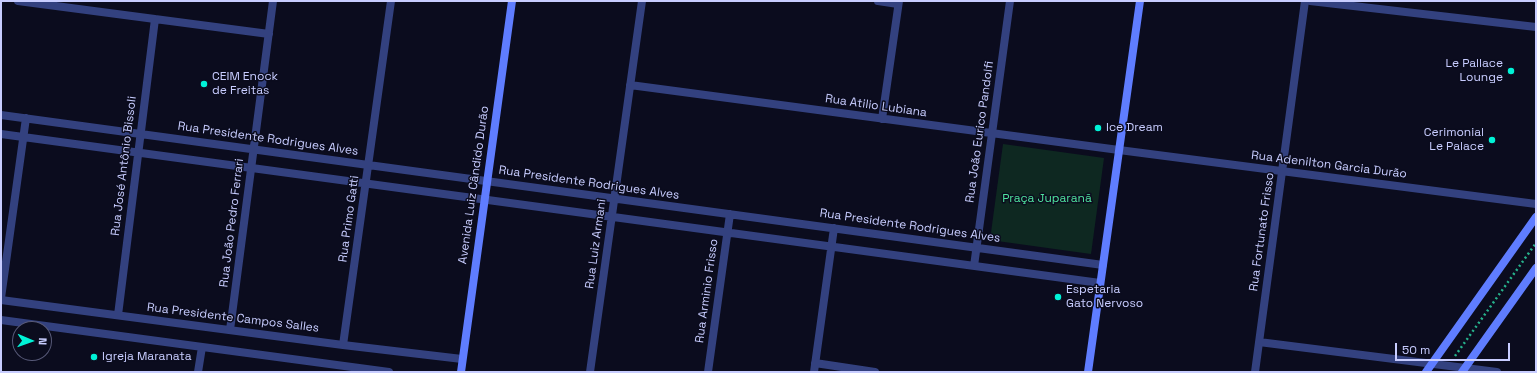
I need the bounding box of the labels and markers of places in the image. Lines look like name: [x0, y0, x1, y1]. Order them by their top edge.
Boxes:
place label: Le Pallace Lounge: [1445, 57, 1503, 85]
marker: Le Pallace Lounge: [1506, 66, 1516, 76]
place label: CEIM Enock de Freitas: [212, 70, 278, 98]
marker: CEIM Enock de Freitas: [199, 79, 209, 89]
place label: Ice Dream: [1106, 121, 1163, 135]
marker: Ice Dream: [1093, 123, 1103, 133]
place label: Cerimonial Le Palace: [1424, 126, 1484, 154]
marker: Cerimonial Le Palace: [1487, 135, 1497, 145]
place label: Espetaria Gato Nervoso: [1066, 283, 1143, 311]
marker: Espetaria Gato Nervoso: [1053, 292, 1063, 302]
place label: Igreja Maranata: [102, 350, 192, 364]
marker: Igreja Maranata: [89, 352, 99, 362]

